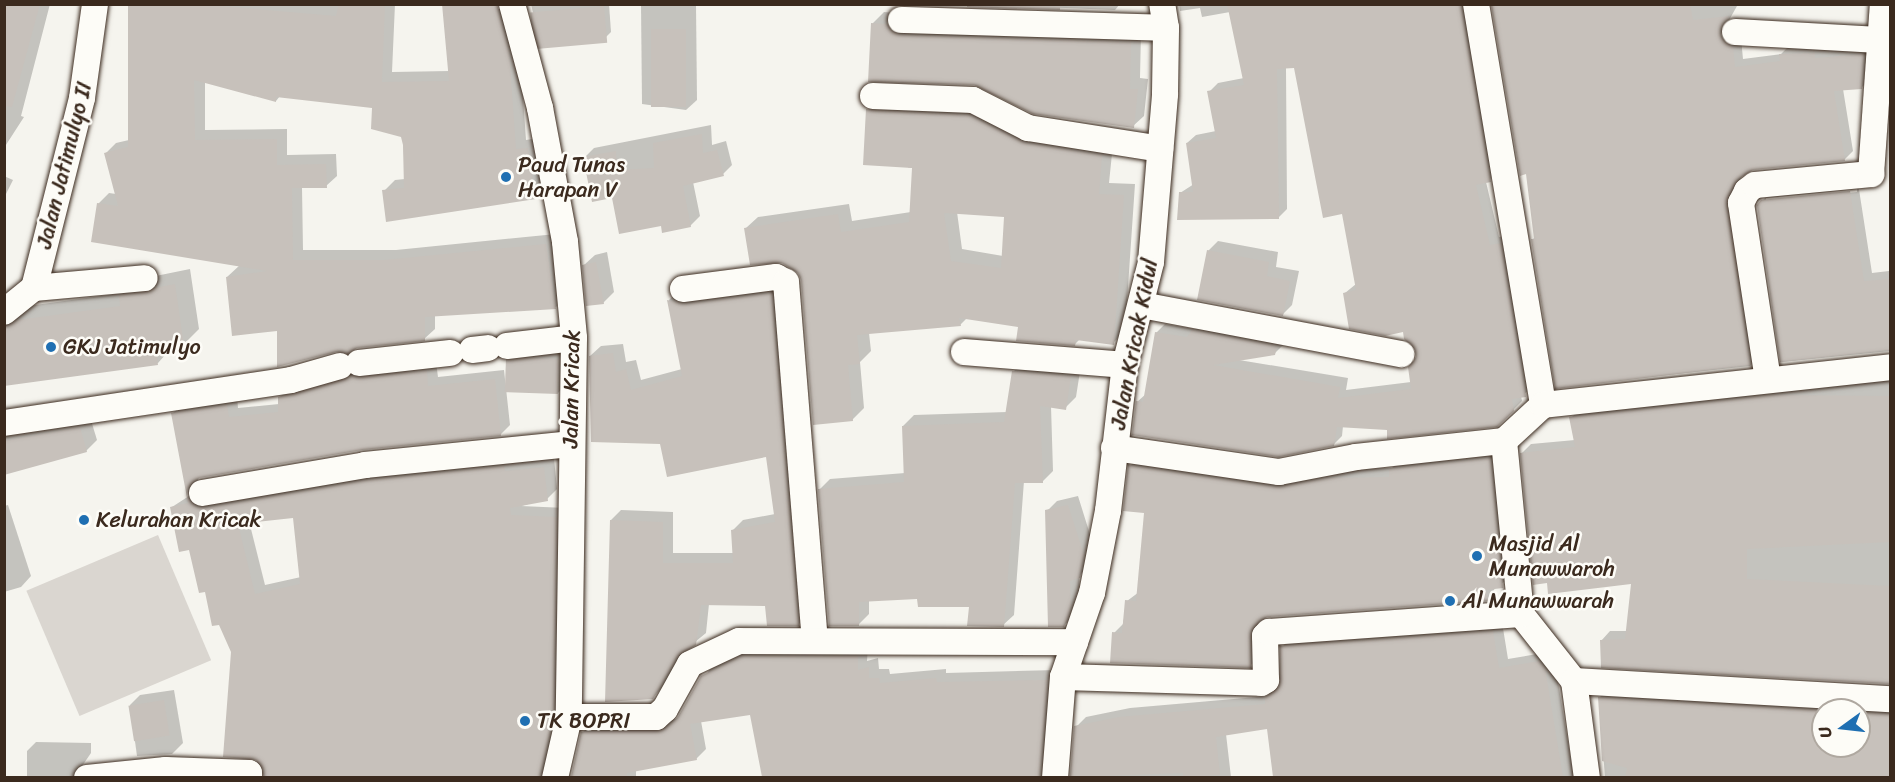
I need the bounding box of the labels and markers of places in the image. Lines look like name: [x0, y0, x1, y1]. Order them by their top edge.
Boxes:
place label: Paud Tunas Harapan V: [518, 151, 627, 202]
marker: Paud Tunas Harapan V: [499, 170, 513, 184]
place label: GKJ Jatimulyo: [63, 334, 201, 360]
marker: GKJ Jatimulyo: [44, 340, 58, 354]
place label: Kelurahan Kricak: [96, 507, 261, 533]
marker: Kelurahan Kricak: [77, 513, 91, 527]
place label: Masjid Al Munawwaroh: [1489, 530, 1615, 582]
marker: Masjid Al Munawwaroh: [1470, 549, 1484, 563]
place label: Al Munawwarah: [1462, 588, 1614, 614]
marker: Al Munawwarah: [1443, 594, 1457, 608]
place label: TK BOPRI: [537, 708, 629, 734]
marker: TK BOPRI: [518, 714, 532, 728]

